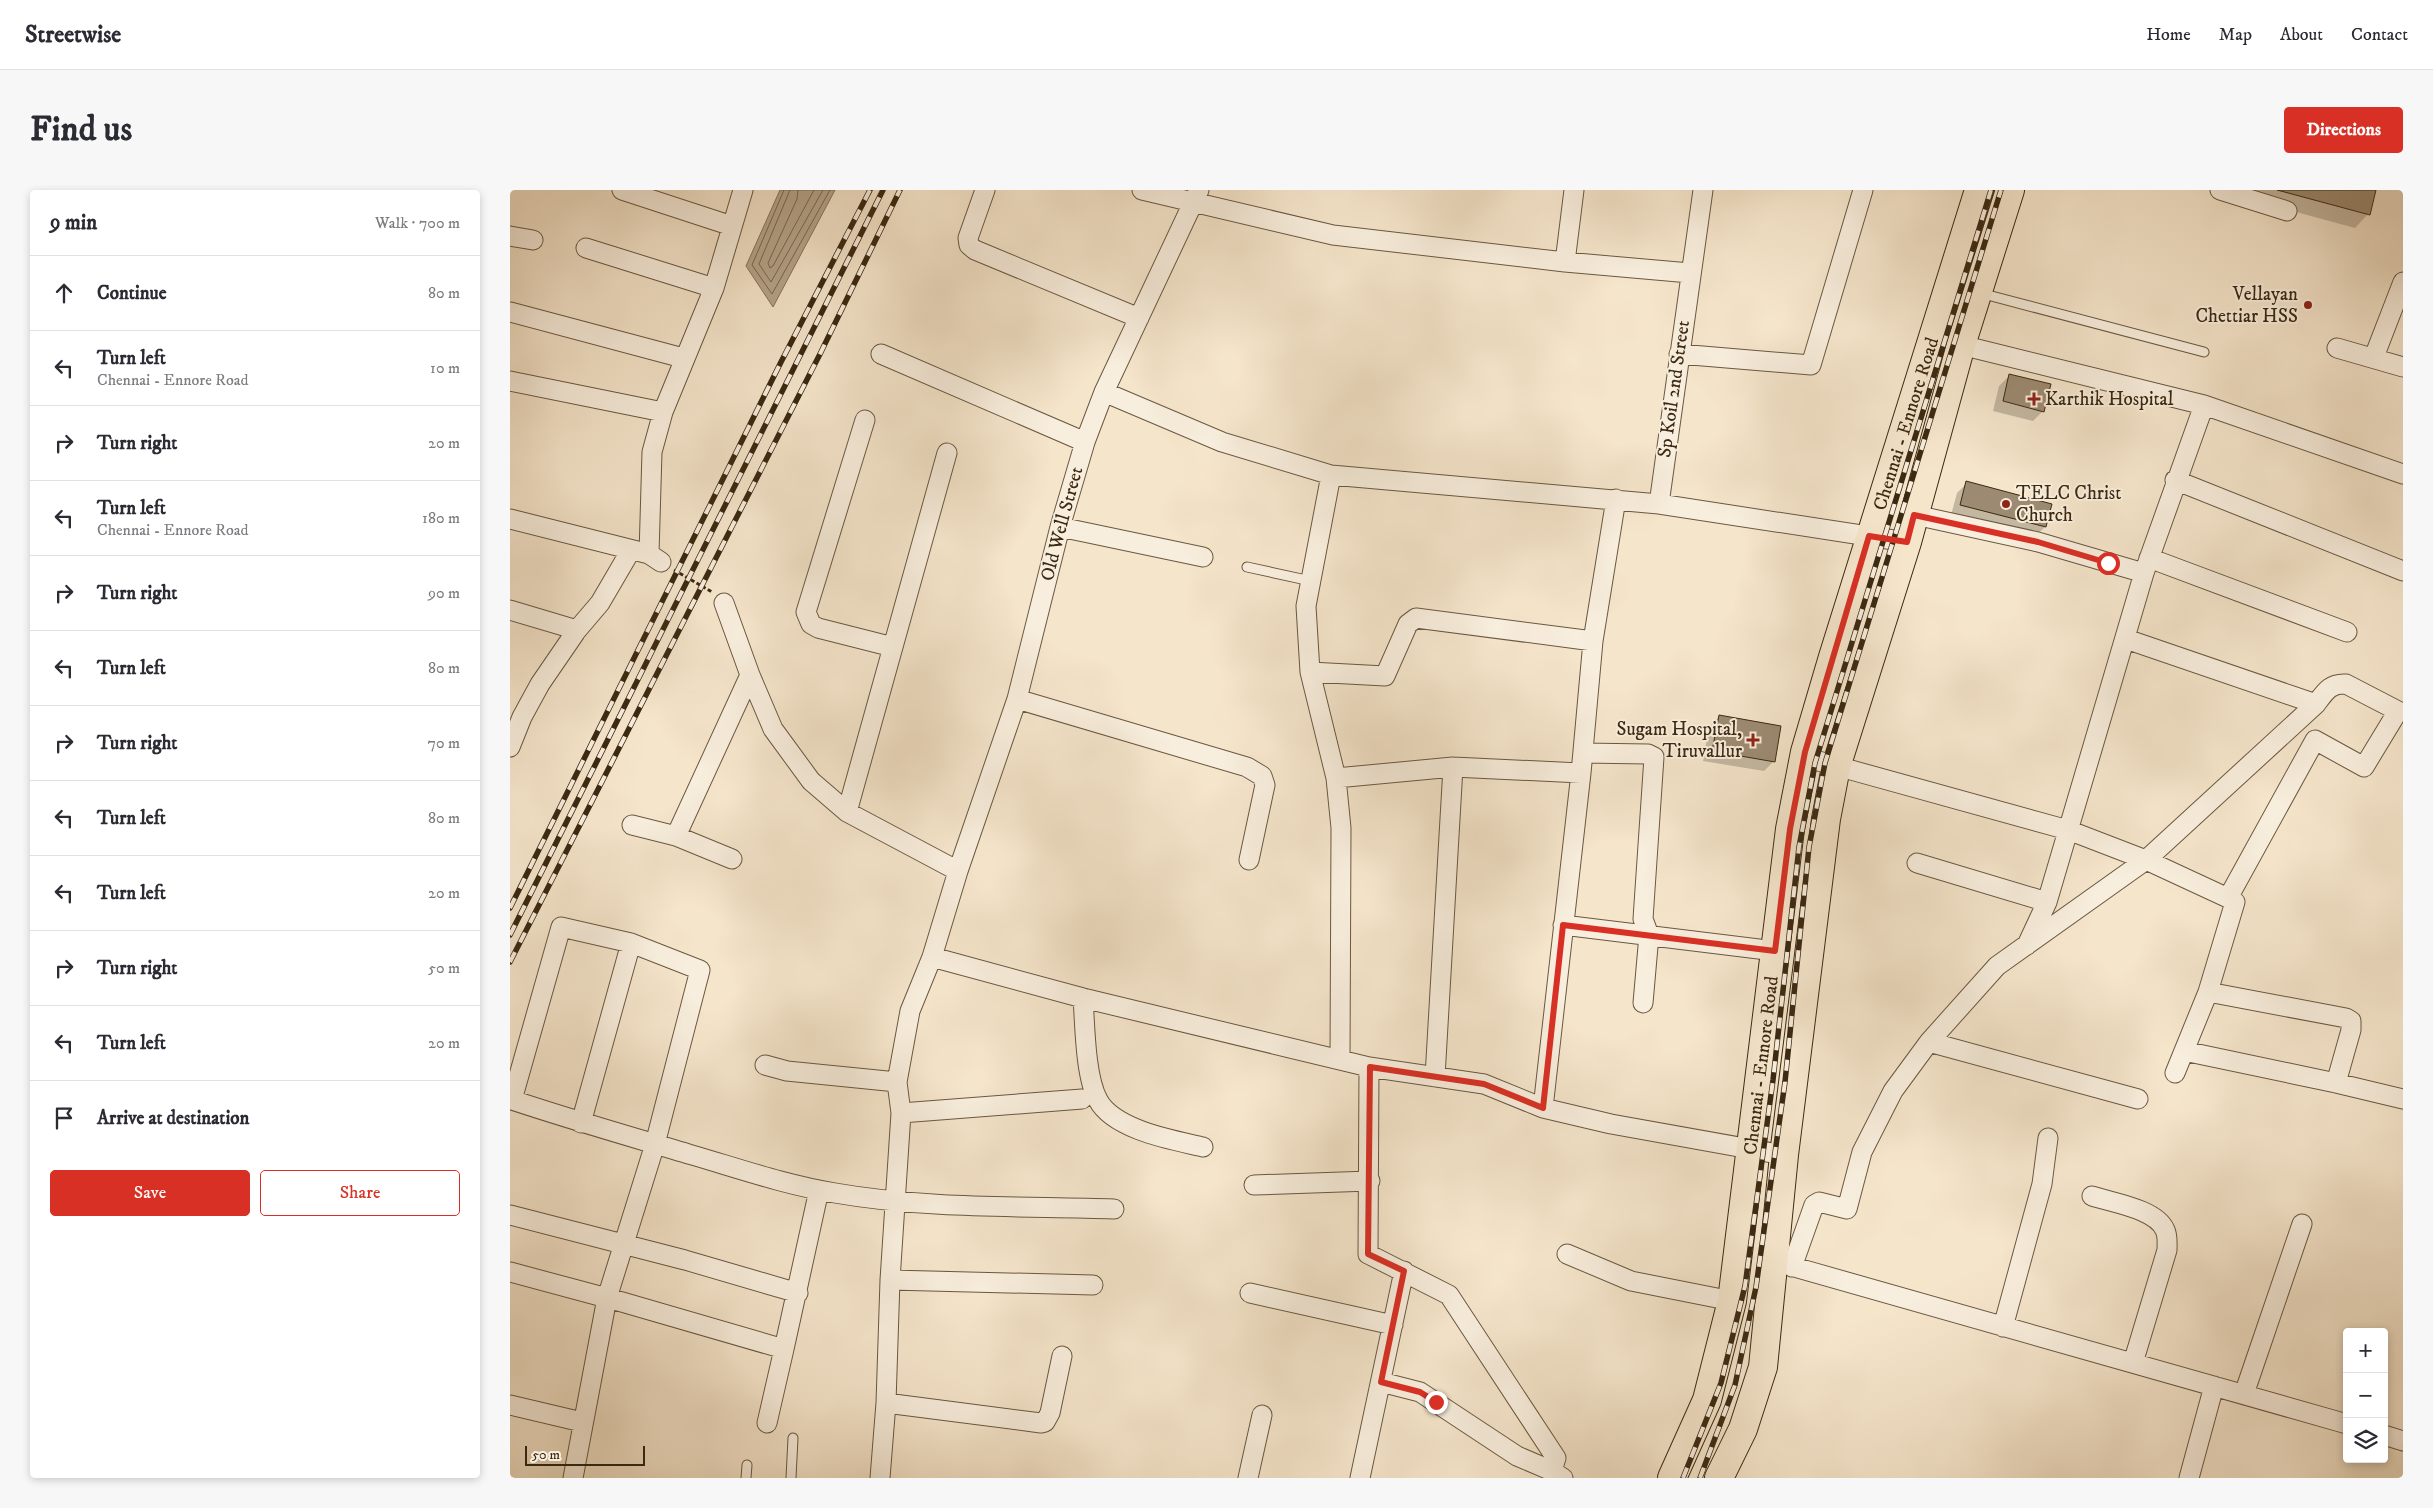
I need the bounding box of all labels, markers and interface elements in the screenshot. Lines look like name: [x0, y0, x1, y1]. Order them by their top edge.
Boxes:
text: Streetwise: [25, 20, 121, 50]
text: Home: [2146, 24, 2191, 46]
text: Map: [2219, 24, 2252, 46]
text: About: [2280, 24, 2323, 46]
text: Contact: [2351, 24, 2408, 46]
button: Directions: [2284, 107, 2403, 153]
text: Find us: [30, 108, 132, 152]
text: 9 min: [50, 210, 97, 236]
text: Walk · 700 m: [375, 213, 460, 233]
icon: ahead: [50, 279, 78, 307]
text: Continue: [97, 282, 167, 305]
text: 80 m: [428, 283, 460, 303]
place label: Vellayan Chettiar HSS: [2195, 283, 2298, 328]
marker: Vellayan Chettiar HSS: [2302, 299, 2314, 311]
street label: Sp Koil 2nd Street: [1653, 319, 1695, 459]
street label: Chennai - Ennore Road: [1868, 334, 1944, 513]
text: Turn left: [97, 347, 166, 370]
icon: left: [50, 354, 78, 382]
text: 10 m: [430, 358, 460, 378]
text: Chennai - Ennore Road: [97, 370, 248, 390]
place label: Karthik Hospital: [2045, 388, 2174, 411]
marker: Karthik Hospital: [2027, 392, 2041, 406]
icon: right: [50, 429, 78, 457]
text: Turn right: [97, 432, 177, 455]
text: 20 m: [428, 433, 460, 453]
street label: Old Well Street: [1036, 464, 1088, 584]
place label: TELC Christ Church: [2016, 482, 2121, 527]
text: Turn left: [97, 497, 166, 520]
marker: TELC Christ Church: [2000, 498, 2012, 510]
icon: left: [50, 504, 78, 532]
text: 180 m: [422, 508, 460, 528]
text: Chennai - Ennore Road: [97, 520, 248, 540]
route start: [2097, 552, 2120, 575]
icon: right: [50, 579, 78, 607]
text: Turn right: [97, 582, 177, 605]
text: 90 m: [428, 583, 460, 603]
icon: left: [50, 654, 78, 682]
text: Turn left: [97, 657, 166, 680]
text: 80 m: [428, 658, 460, 678]
place label: Sugam Hospital, Tiruvallur: [1616, 718, 1742, 763]
icon: right: [50, 729, 78, 757]
text: Turn right: [97, 732, 177, 755]
text: 70 m: [428, 733, 460, 753]
marker: Sugam Hospital, Tiruvallur: [1746, 733, 1760, 747]
icon: left: [50, 804, 78, 832]
text: Turn left: [97, 807, 166, 830]
text: 80 m: [428, 808, 460, 828]
icon: left: [50, 879, 78, 907]
text: Turn left: [97, 882, 166, 905]
text: 20 m: [428, 883, 460, 903]
icon: right: [50, 954, 78, 982]
text: Turn right: [97, 957, 177, 980]
text: 50 m: [428, 958, 460, 978]
street label: Chennai - Ennore Road: [1739, 974, 1783, 1156]
icon: left: [50, 1029, 78, 1057]
text: Turn left: [97, 1032, 166, 1055]
text: 20 m: [428, 1033, 460, 1053]
icon: arrive: [50, 1104, 78, 1132]
text: Arrive at destination: [97, 1107, 249, 1130]
button: Save: [50, 1170, 250, 1216]
button: Share: [260, 1170, 460, 1216]
map controls: [2343, 1328, 2388, 1463]
button: +: [2343, 1328, 2388, 1373]
button: −: [2343, 1373, 2388, 1418]
route end: [1425, 1391, 1448, 1414]
button: layers: [2343, 1418, 2388, 1463]
scale bar: [525, 1443, 645, 1466]
text: 50 m: [532, 1446, 560, 1464]

